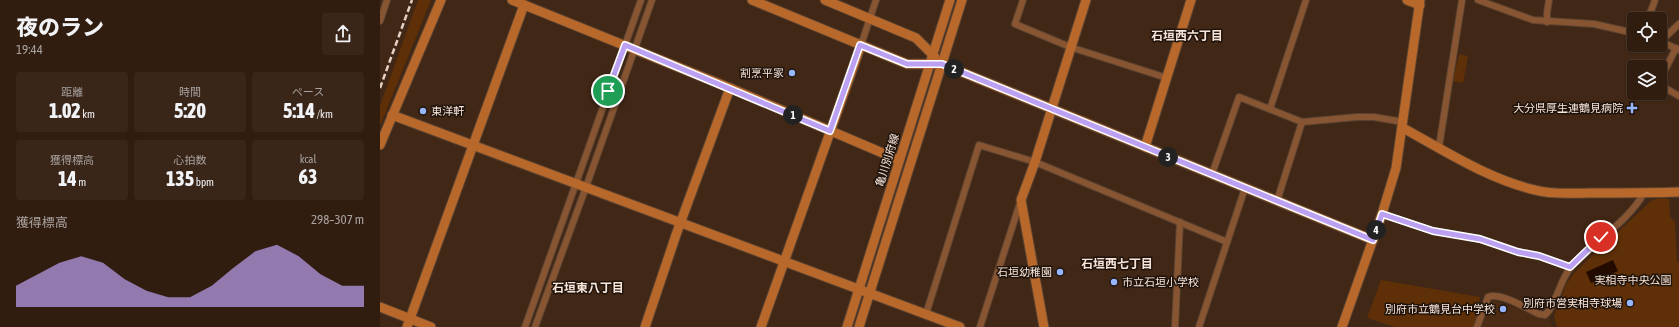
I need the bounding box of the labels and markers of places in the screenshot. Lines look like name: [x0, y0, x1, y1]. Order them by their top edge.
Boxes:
pin: 2: [944, 59, 964, 79]
place label: 割烹平家: [740, 67, 784, 79]
marker: 割烹平家: [787, 68, 797, 78]
pin: [591, 74, 625, 108]
place label: 大分県厚生連鶴見病院: [1513, 102, 1623, 114]
marker: 大分県厚生連鶴見病院: [1626, 102, 1638, 114]
place label: 東洋軒: [431, 105, 465, 117]
pin: 1: [783, 105, 803, 125]
marker: 東洋軒: [418, 106, 428, 116]
pin: 3: [1158, 147, 1178, 167]
pin: 4: [1366, 220, 1386, 240]
pin: [1584, 220, 1618, 254]
place label: 石垣幼稚園: [997, 266, 1052, 278]
marker: 石垣幼稚園: [1055, 267, 1065, 277]
place label: 市立石垣小学校: [1122, 276, 1199, 288]
marker: 市立石垣小学校: [1109, 277, 1119, 287]
place label: 別府市営実相寺球場: [1523, 297, 1622, 309]
marker: 別府市営実相寺球場: [1625, 298, 1635, 308]
place label: 別府市立鶴見台中学校: [1385, 303, 1495, 315]
marker: 別府市立鶴見台中学校: [1498, 304, 1508, 314]

